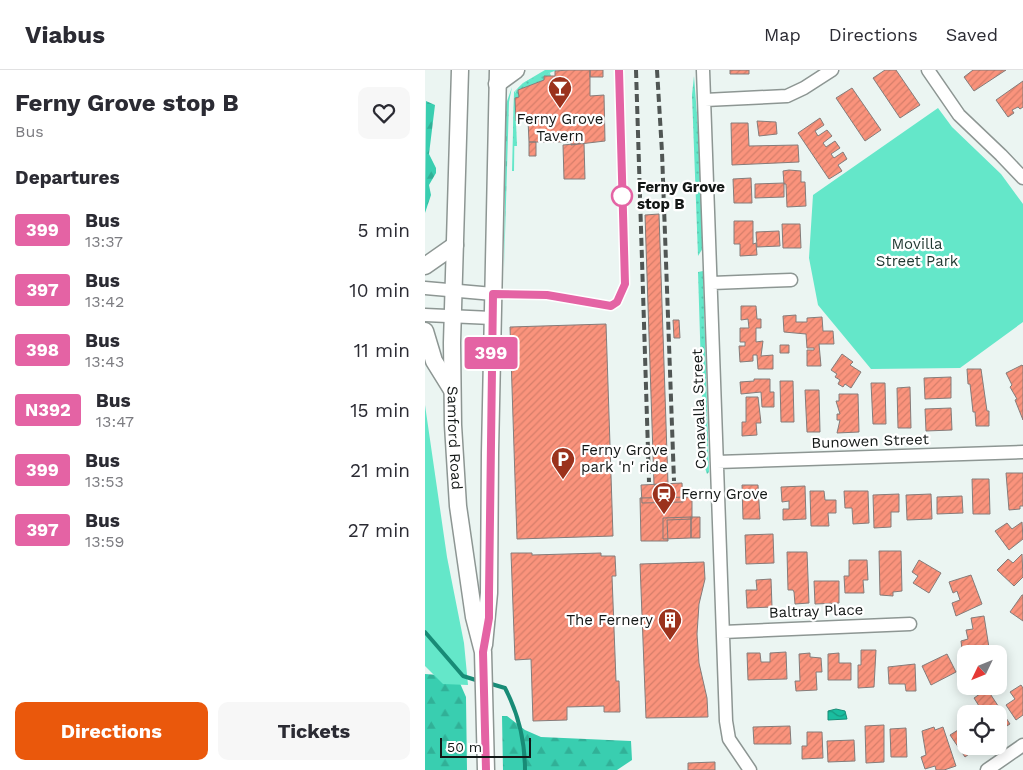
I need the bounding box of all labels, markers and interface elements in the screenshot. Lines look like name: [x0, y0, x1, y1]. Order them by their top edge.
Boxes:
text: Viabus: [25, 21, 105, 49]
text: Map: [764, 24, 801, 45]
text: Directions: [829, 24, 918, 45]
text: Saved: [946, 24, 998, 45]
bar icon: Ferny Grove Tavern: [547, 75, 573, 109]
button: heart: [358, 87, 410, 139]
text: Ferny Grove stop B: [15, 89, 239, 117]
place label: Ferny Grove Tavern: [517, 110, 603, 145]
text: Bus: [15, 122, 44, 141]
text: Departures: [15, 166, 120, 189]
place label: Ferny Grove stop B: [637, 178, 725, 213]
marker: Ferny Grove stop B: [611, 185, 633, 207]
text: Bus: [85, 209, 120, 232]
text: 399: [26, 219, 59, 240]
text: 5 min: [358, 219, 410, 242]
text: 13:37: [85, 232, 123, 251]
park label: Movilla Street Park: [876, 235, 959, 270]
text: Bus: [85, 269, 120, 292]
text: 397: [26, 279, 59, 300]
text: 10 min: [349, 279, 410, 302]
text: 13:42: [85, 292, 124, 311]
text: Bus: [85, 329, 120, 352]
line badge: 399: [462, 337, 520, 369]
text: 398: [26, 339, 59, 360]
text: 11 min: [354, 339, 410, 362]
text: 399: [475, 342, 507, 363]
street label: Conavalla Street: [688, 348, 710, 470]
text: 13:43: [85, 352, 124, 371]
street label: Samford Road: [444, 386, 466, 490]
text: Bus: [96, 389, 131, 412]
text: N392: [25, 399, 71, 420]
text: 15 min: [350, 399, 410, 422]
text: 13:47: [96, 412, 134, 431]
street label: Bunowen Street: [811, 430, 930, 452]
place label: Ferny Grove park 'n' ride: [581, 441, 668, 476]
parking icon: Ferny Grove park 'n' ride: [550, 446, 576, 480]
text: Bus: [85, 449, 120, 472]
text: 399: [26, 459, 59, 480]
text: 21 min: [350, 459, 410, 482]
text: 13:53: [85, 472, 124, 491]
station icon: Ferny Grove: [651, 481, 677, 515]
place label: Ferny Grove: [681, 485, 768, 503]
text: Bus: [85, 509, 120, 532]
text: 397: [26, 519, 59, 540]
text: 27 min: [348, 519, 410, 542]
text: 13:59: [85, 532, 125, 551]
street label: Baltray Place: [768, 600, 864, 622]
building icon: The Fernery: [657, 607, 683, 641]
place label: The Fernery: [566, 611, 653, 629]
north arrow: [957, 645, 1007, 695]
map controls: [957, 645, 1007, 755]
button: Directions: [15, 702, 208, 760]
button: Tickets: [218, 702, 410, 760]
button: locate: [957, 705, 1007, 755]
scale bar: [440, 735, 531, 758]
text: 50 m: [447, 739, 482, 755]

